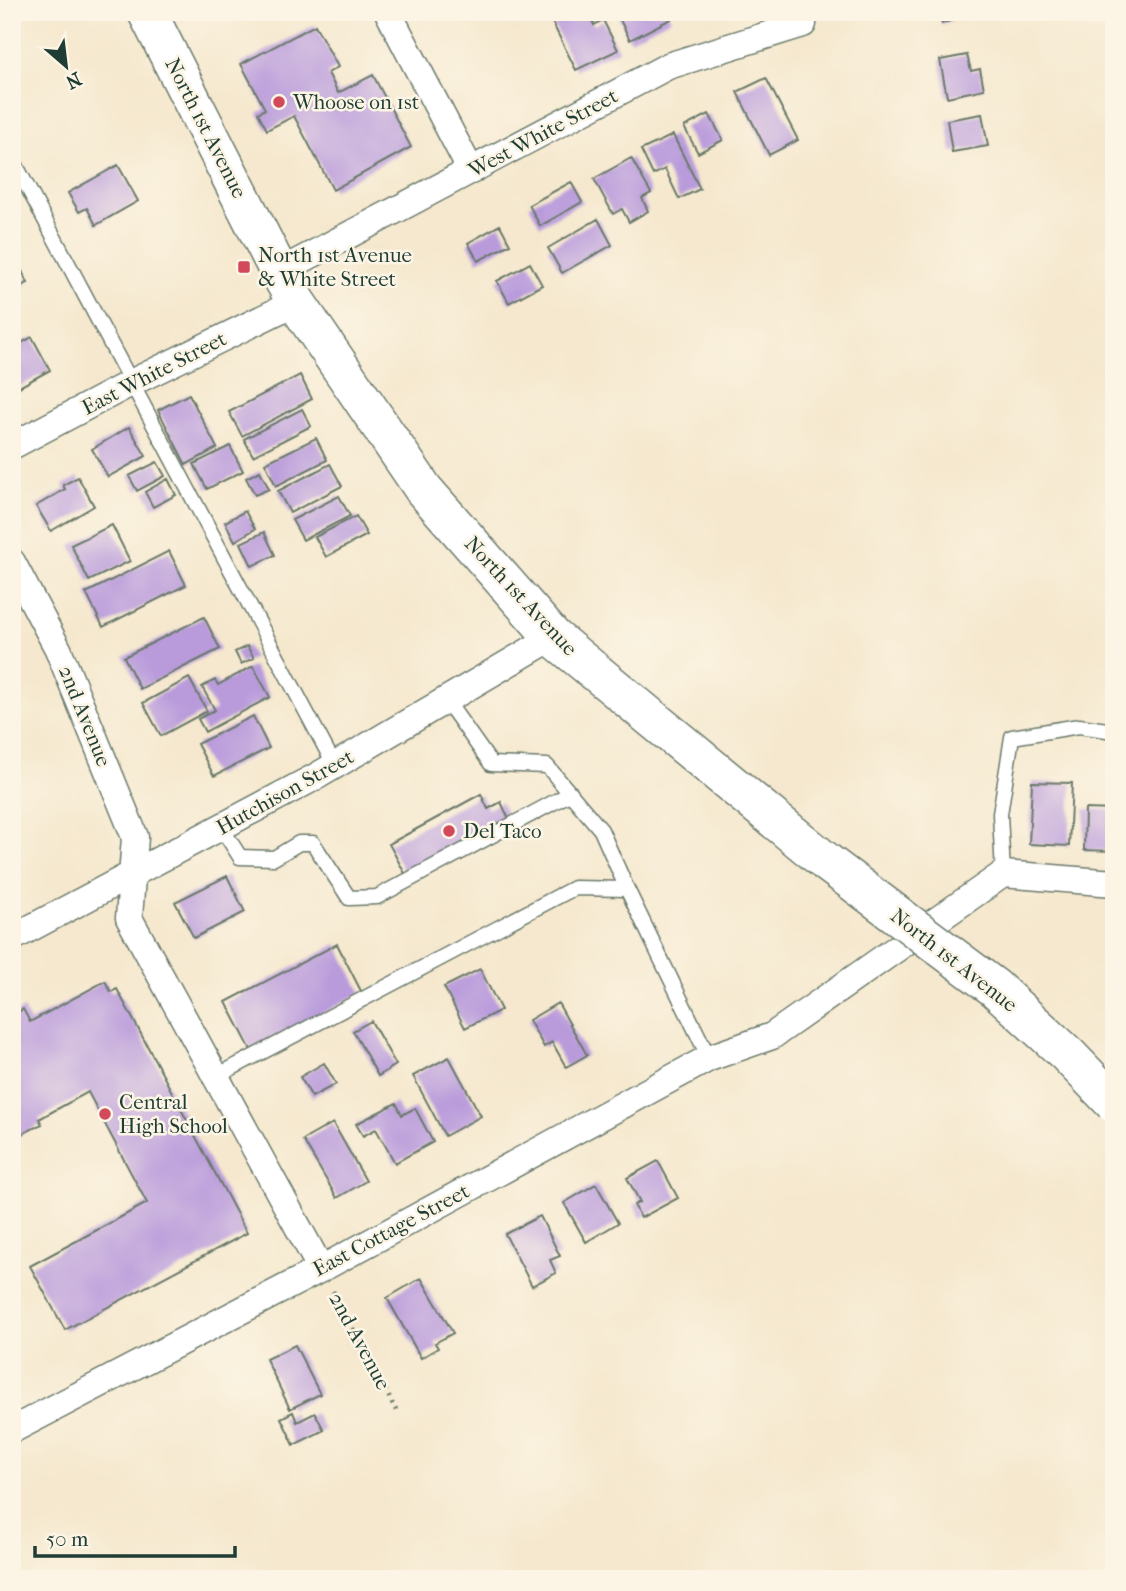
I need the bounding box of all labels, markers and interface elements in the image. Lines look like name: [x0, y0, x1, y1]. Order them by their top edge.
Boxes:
north arrow: [32, 32, 102, 102]
street label: North 1st Avenue: [160, 54, 252, 202]
text: N: [61, 67, 85, 93]
street label: West White Street: [463, 83, 622, 183]
place label: Whoose on 1st: [292, 90, 420, 114]
marker: Whoose on 1st: [271, 94, 287, 110]
place label: North 1st Avenue & White Street: [258, 243, 412, 291]
marker: North 1st Avenue & White Street: [236, 259, 252, 275]
street label: East White Street: [78, 326, 231, 420]
street label: North 1st Avenue: [460, 532, 582, 660]
street label: 2nd Avenue: [54, 662, 116, 770]
street label: Hutchison Street: [212, 744, 358, 840]
place label: Del Taco: [463, 819, 542, 843]
marker: Del Taco: [441, 823, 457, 839]
street label: North 1st Avenue: [886, 903, 1022, 1017]
place label: Central High School: [119, 1090, 228, 1138]
marker: Central High School: [97, 1106, 113, 1122]
street label: East Cottage Street: [309, 1179, 474, 1281]
street label: 2nd Avenue: [324, 1288, 396, 1394]
scale bar: [35, 1514, 234, 1558]
text: 50 m: [46, 1527, 89, 1551]

